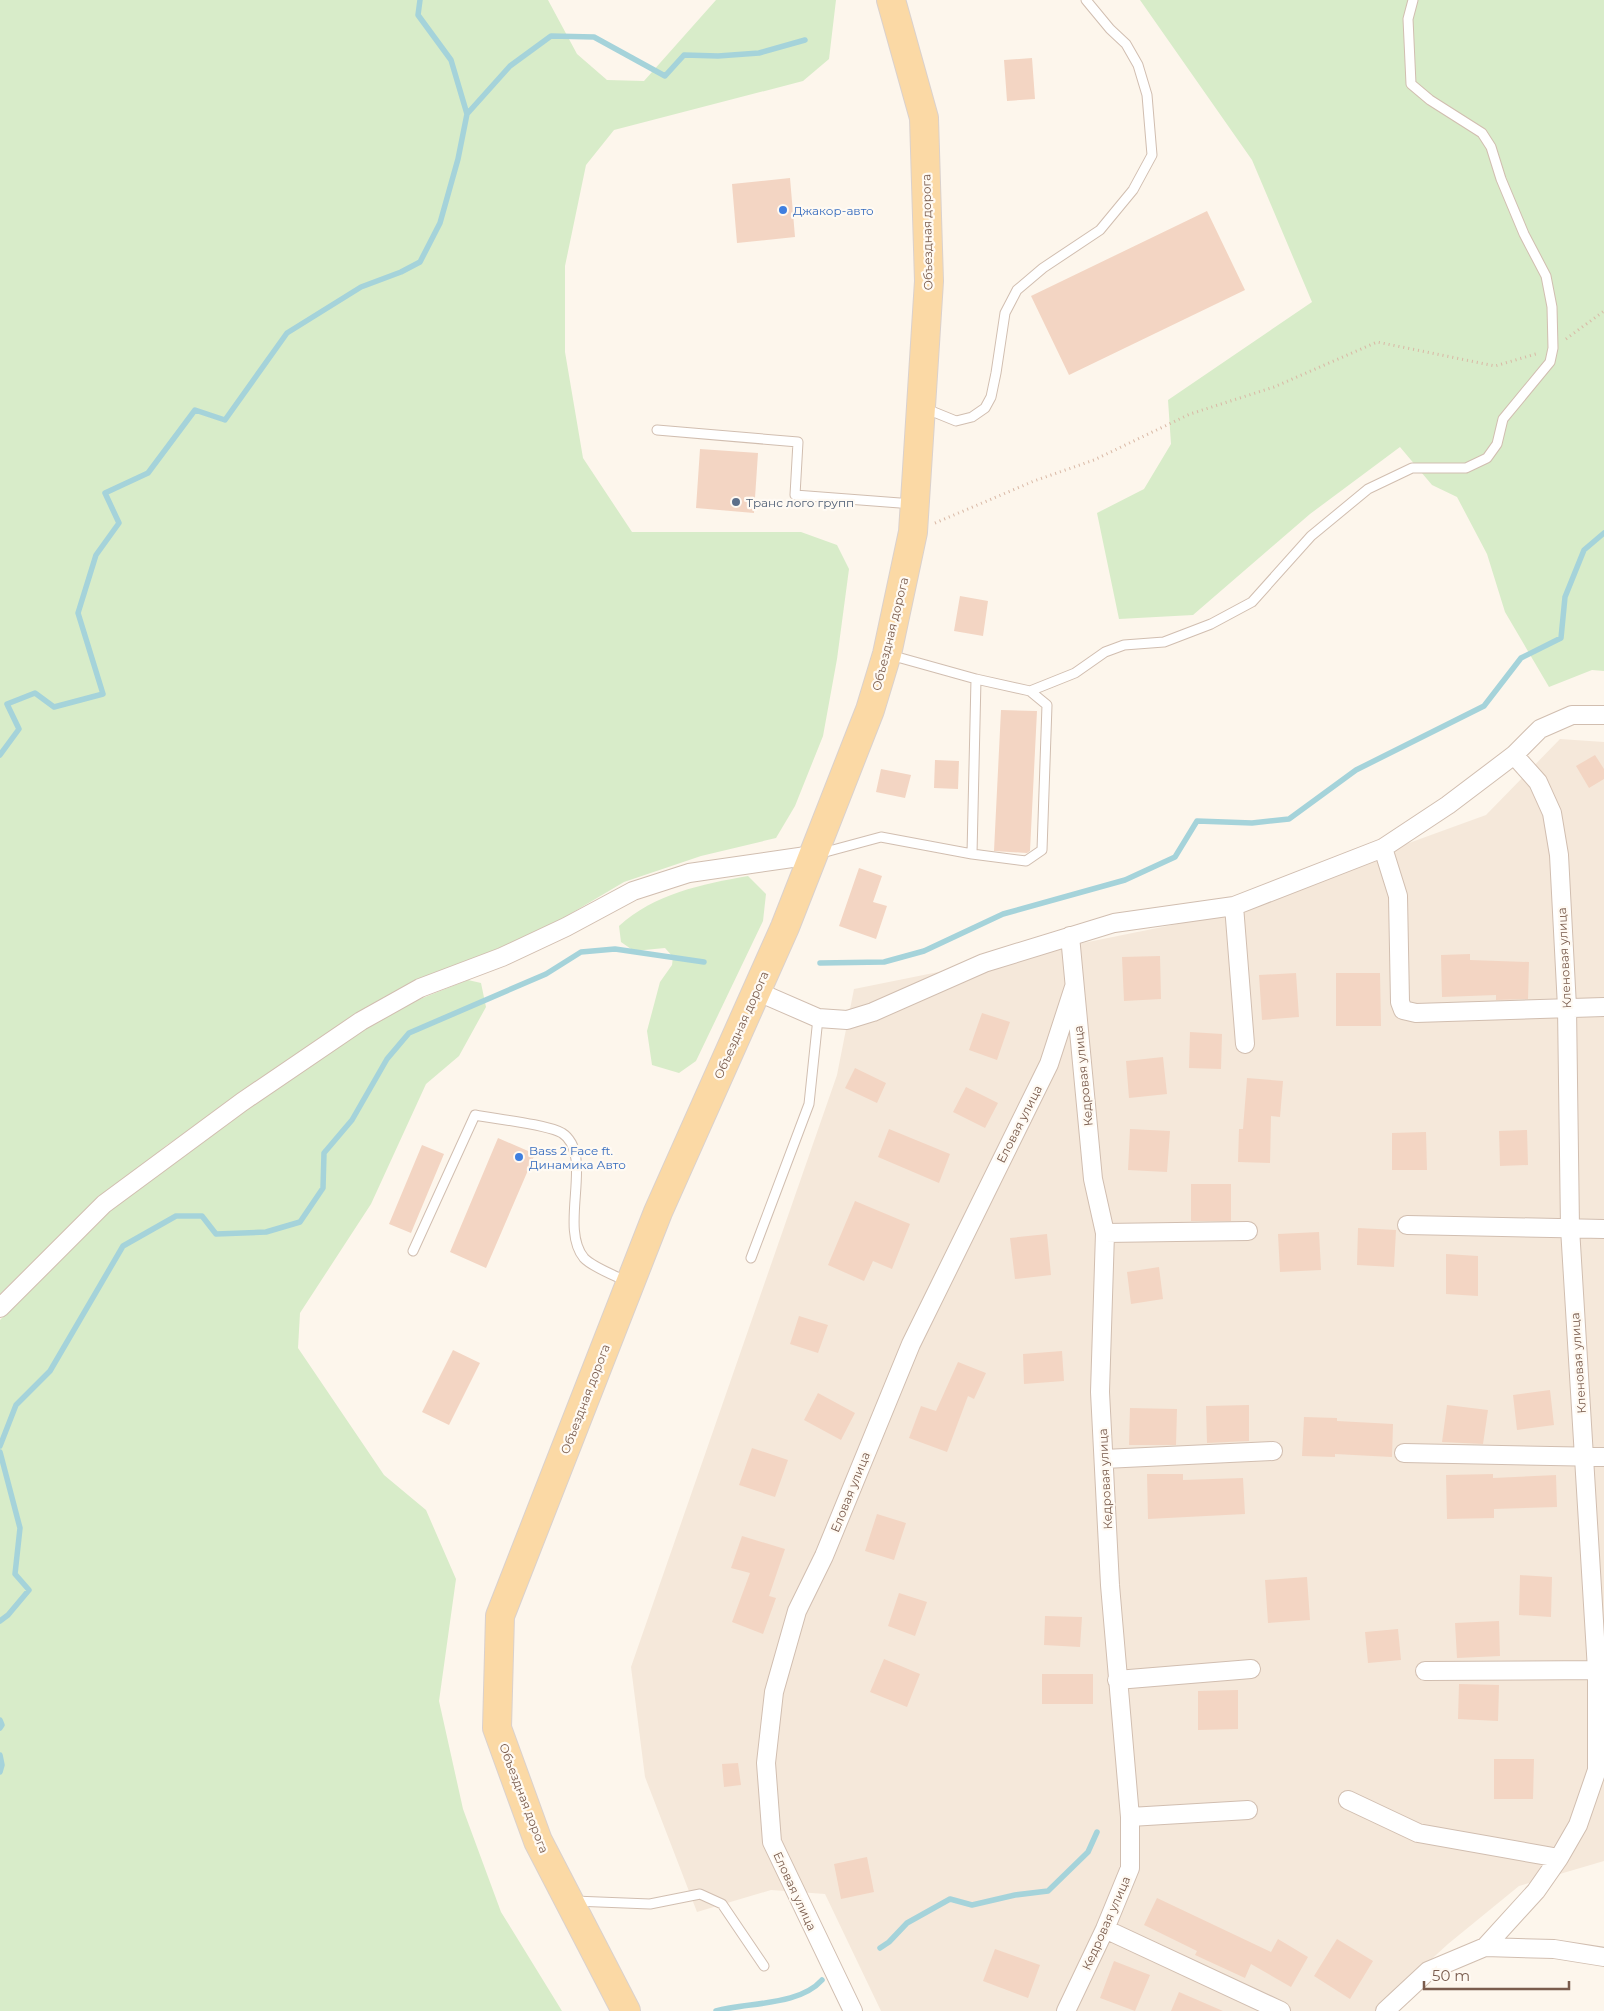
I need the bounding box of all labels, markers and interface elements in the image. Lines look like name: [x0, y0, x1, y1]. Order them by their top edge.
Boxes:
street label: Объездная дорога: [918, 174, 936, 290]
place label: Джакор-авто: [793, 203, 874, 218]
marker: Джакор-авто: [777, 204, 789, 216]
place label: Транс лого групп: [746, 495, 854, 510]
marker: Транс лого групп: [730, 496, 742, 508]
street label: Объездная дорога: [869, 576, 911, 692]
street label: Кленовая улица: [1554, 907, 1574, 1009]
street label: Объездная дорога: [710, 969, 772, 1081]
street label: Кедровая улица: [1070, 1025, 1096, 1127]
street label: Еловая улица: [993, 1083, 1045, 1165]
place label: Bass 2 Face ft. Динамика Авто: [529, 1143, 626, 1172]
marker: Bass 2 Face ft. Динамика Авто: [513, 1151, 525, 1163]
street label: Кленовая улица: [1567, 1312, 1589, 1414]
street label: Объездная дорога: [557, 1342, 613, 1456]
street label: Кедровая улица: [1095, 1428, 1115, 1530]
street label: Еловая улица: [827, 1450, 873, 1534]
street label: Объездная дорога: [496, 1741, 552, 1855]
street label: Еловая улица: [770, 1849, 820, 1933]
street label: Кедровая улица: [1079, 1874, 1133, 1972]
scale bar: [1424, 1958, 1569, 1990]
text: 50 m: [1432, 1966, 1470, 1985]

